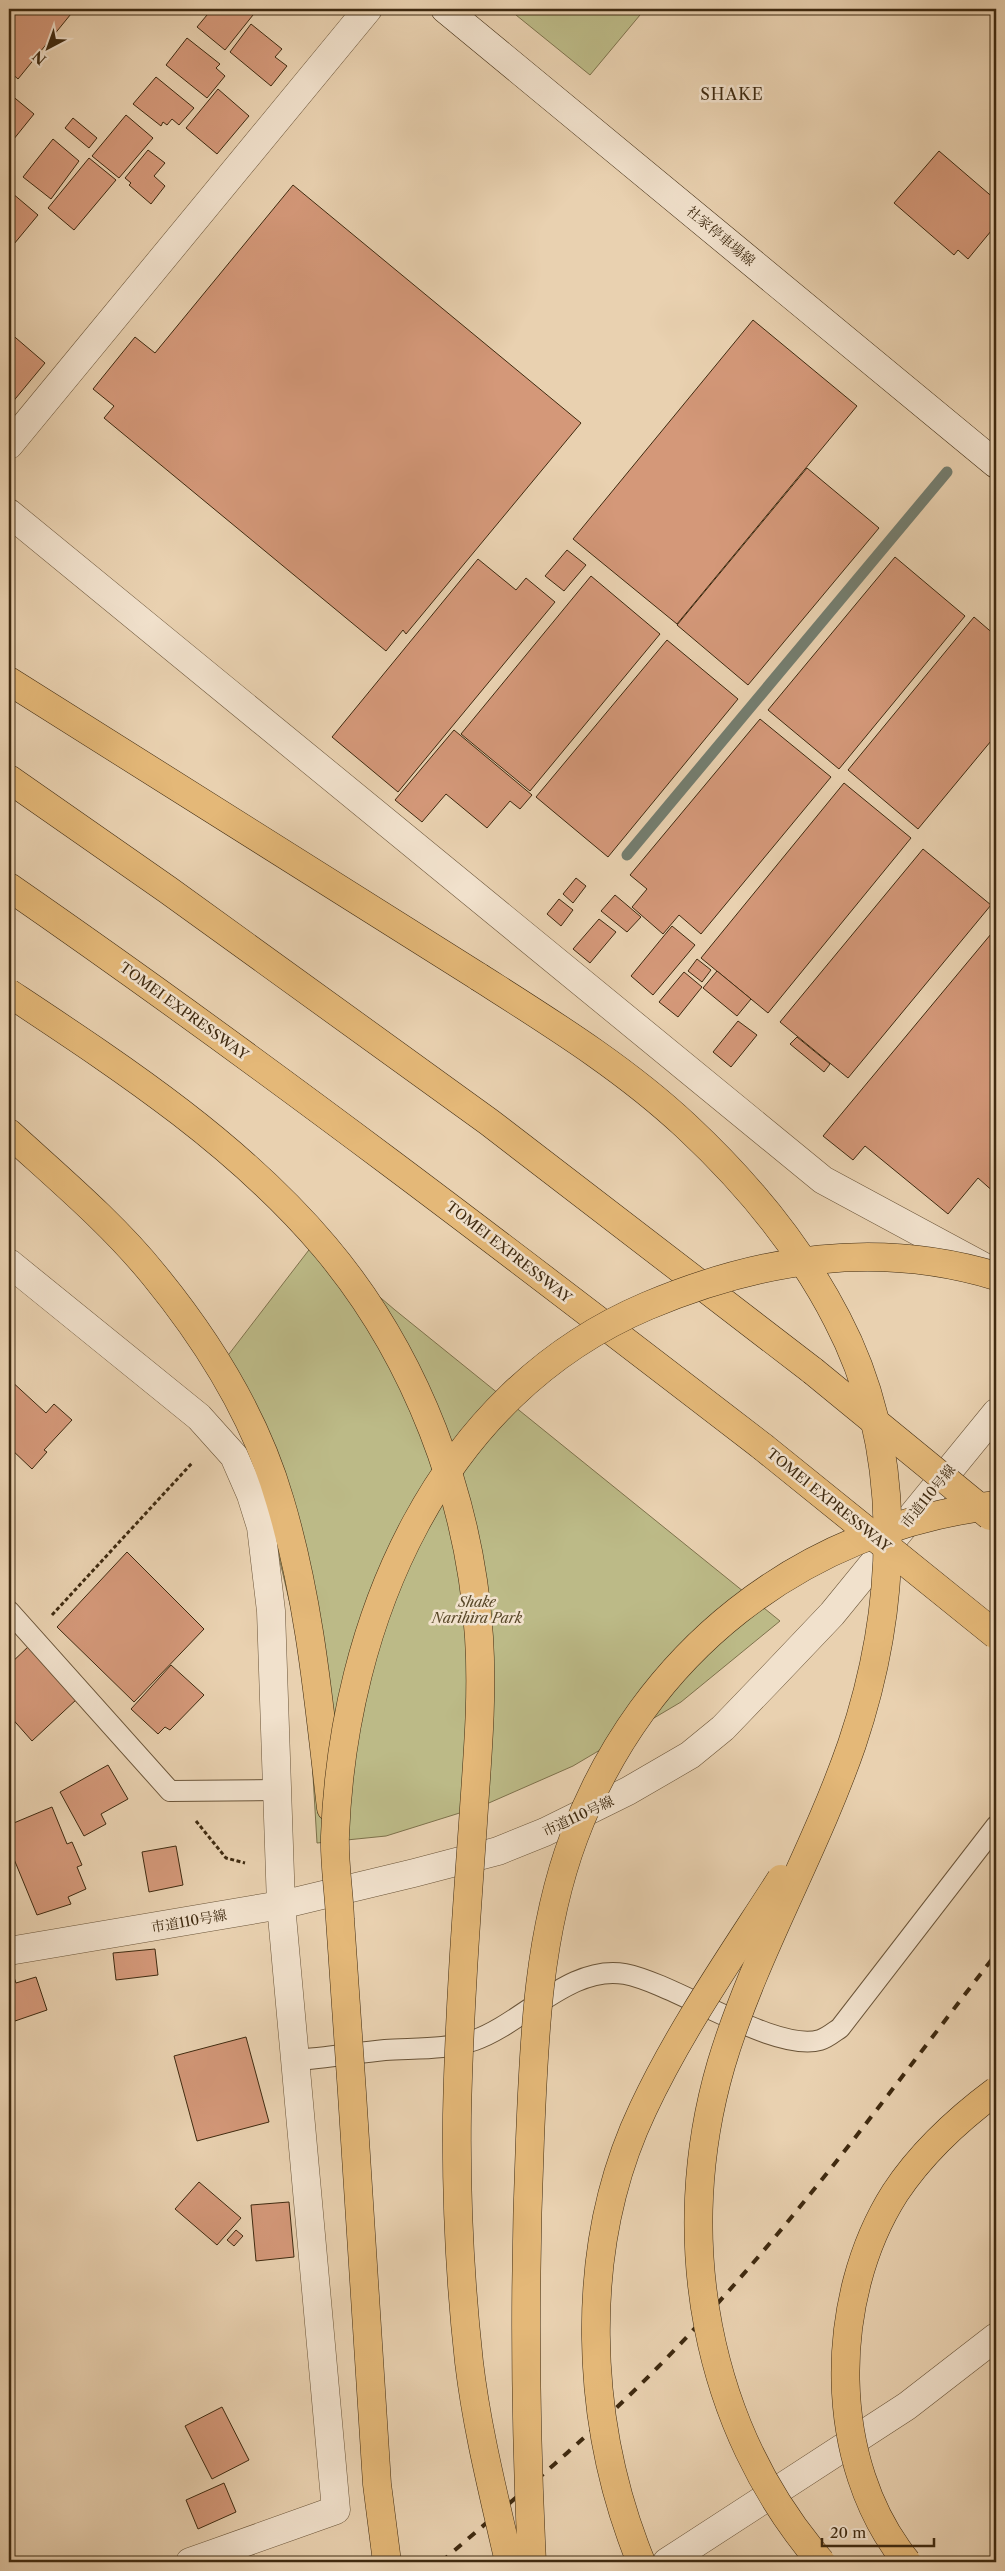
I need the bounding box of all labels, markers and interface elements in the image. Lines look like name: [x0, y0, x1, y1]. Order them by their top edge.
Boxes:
north arrow: [22, 22, 72, 72]
text: N: [29, 47, 50, 69]
district label: SHAKE: [700, 84, 764, 104]
street label: 社家停車場線: [683, 202, 759, 270]
street label: TOMEI EXPRESSWAY: [116, 958, 253, 1064]
street label: TOMEI EXPRESSWAY: [443, 1197, 576, 1307]
street label: TOMEI EXPRESSWAY: [763, 1444, 896, 1556]
street label: 市道110号線: [897, 1461, 959, 1531]
park label: Shake Narihira Park: [431, 1593, 523, 1627]
street label: 市道110号線: [539, 1792, 617, 1840]
street label: 市道110号線: [150, 1905, 228, 1937]
scale bar: [822, 2516, 935, 2548]
text: 20 m: [830, 2523, 866, 2542]

